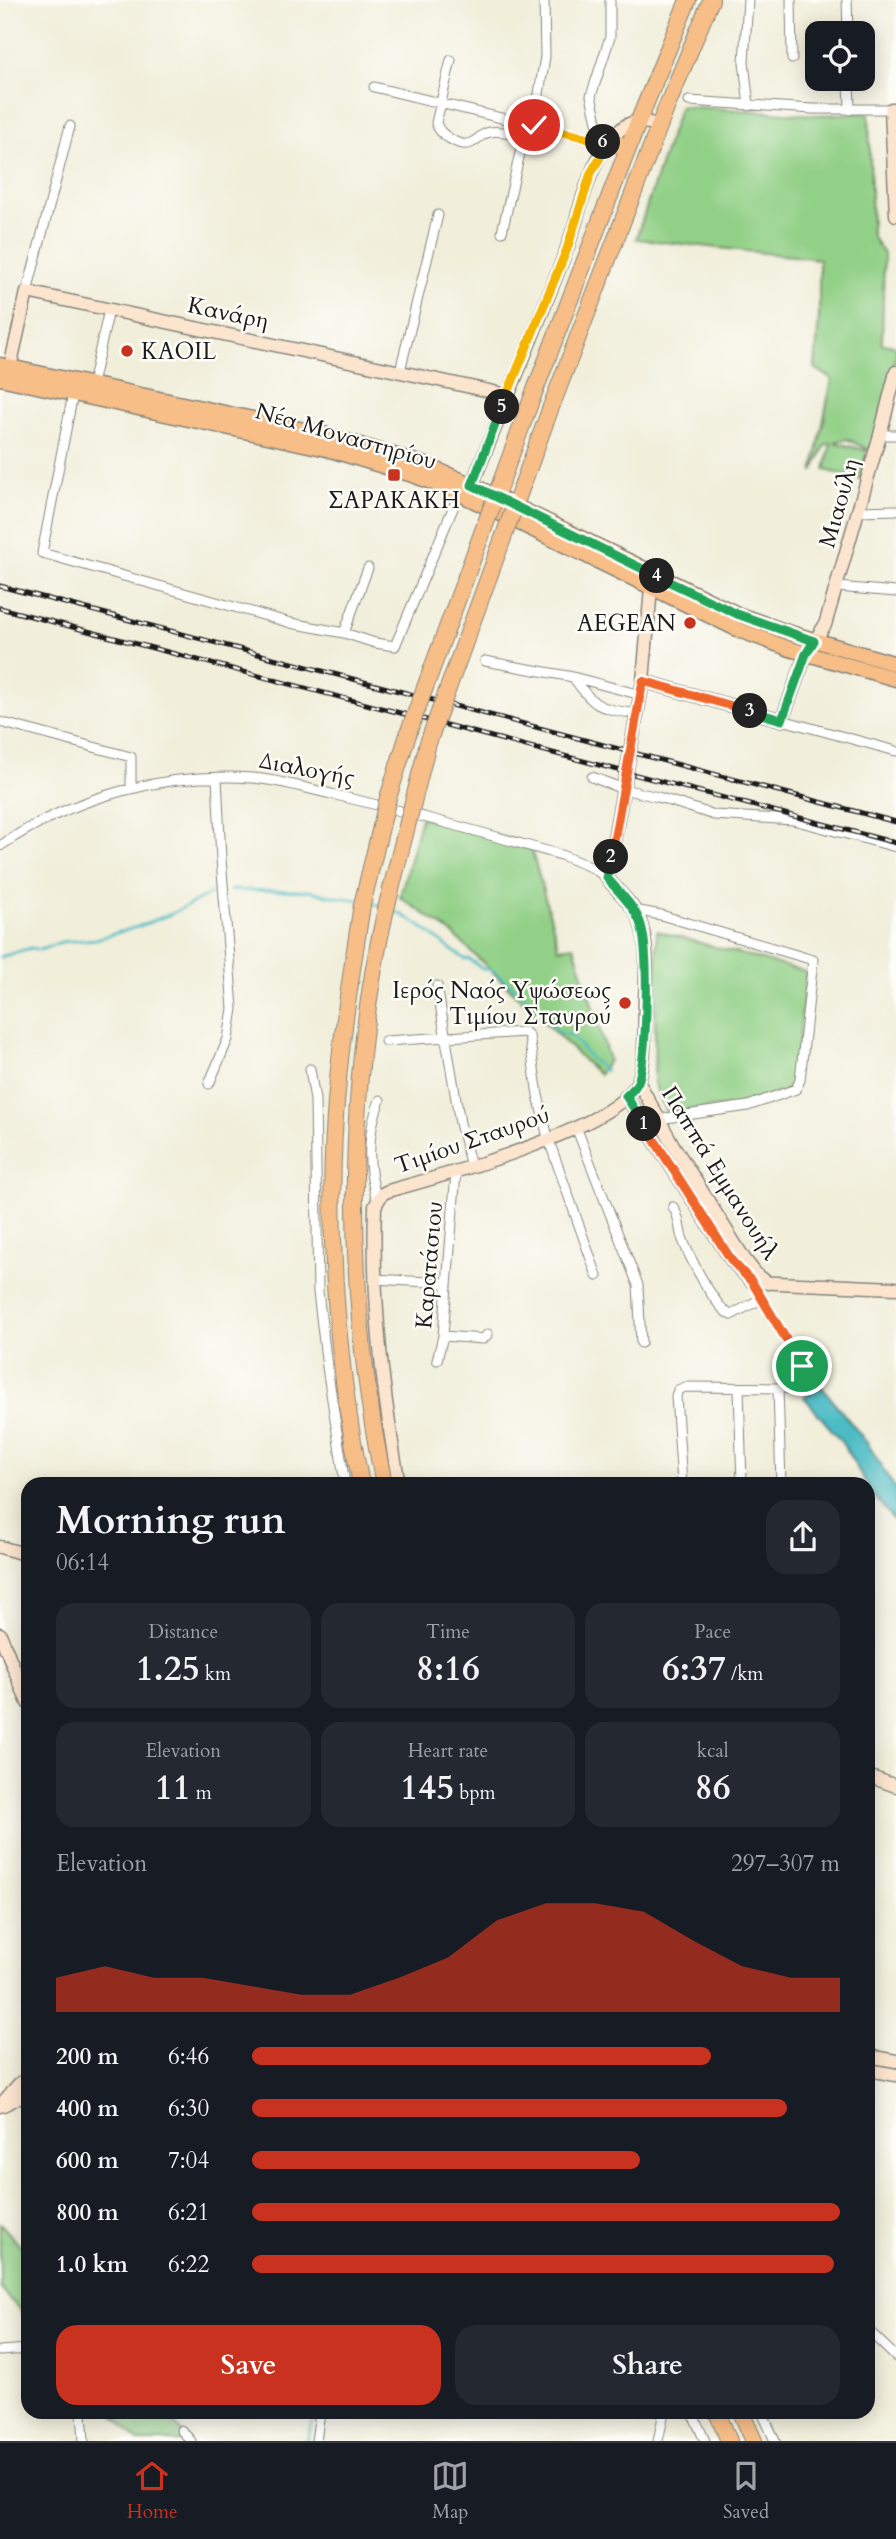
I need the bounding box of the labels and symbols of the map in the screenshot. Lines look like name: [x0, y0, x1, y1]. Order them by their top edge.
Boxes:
pin: [504, 95, 564, 155]
pin: 6: [586, 124, 620, 160]
street label: Κανάρη: [185, 289, 271, 337]
place label: KAOIL: [141, 336, 216, 367]
marker: KAOIL: [119, 343, 135, 359]
pin: 5: [484, 390, 520, 424]
street label: Νέα Μοναστηρίου: [252, 395, 440, 477]
street label: Μιαούλη: [811, 455, 867, 551]
marker: ΣΑΡΑΚΑΚΗ: [386, 467, 402, 483]
place label: ΣΑΡΑΚΑΚΗ: [328, 485, 460, 516]
pin: 4: [640, 558, 674, 594]
place label: AEGEAN: [577, 608, 676, 639]
marker: AEGEAN: [682, 615, 698, 631]
pin: 3: [732, 694, 768, 728]
street label: Διαλογής: [257, 745, 357, 793]
pin: 2: [594, 840, 628, 874]
place label: Ιερός Ναός Υψώσεως Τιμίου Σταυρού: [392, 975, 611, 1032]
marker: Ιερός Ναός Υψώσεως Τιμίου Σταυρού: [617, 995, 633, 1011]
street label: Παππά Εμμανουήλ: [654, 1080, 786, 1266]
street label: Τιμίου Σταυρού: [391, 1099, 553, 1181]
pin: 1: [626, 1106, 662, 1142]
street label: Καρατάσιου: [408, 1200, 450, 1330]
pin: [772, 1336, 832, 1396]

